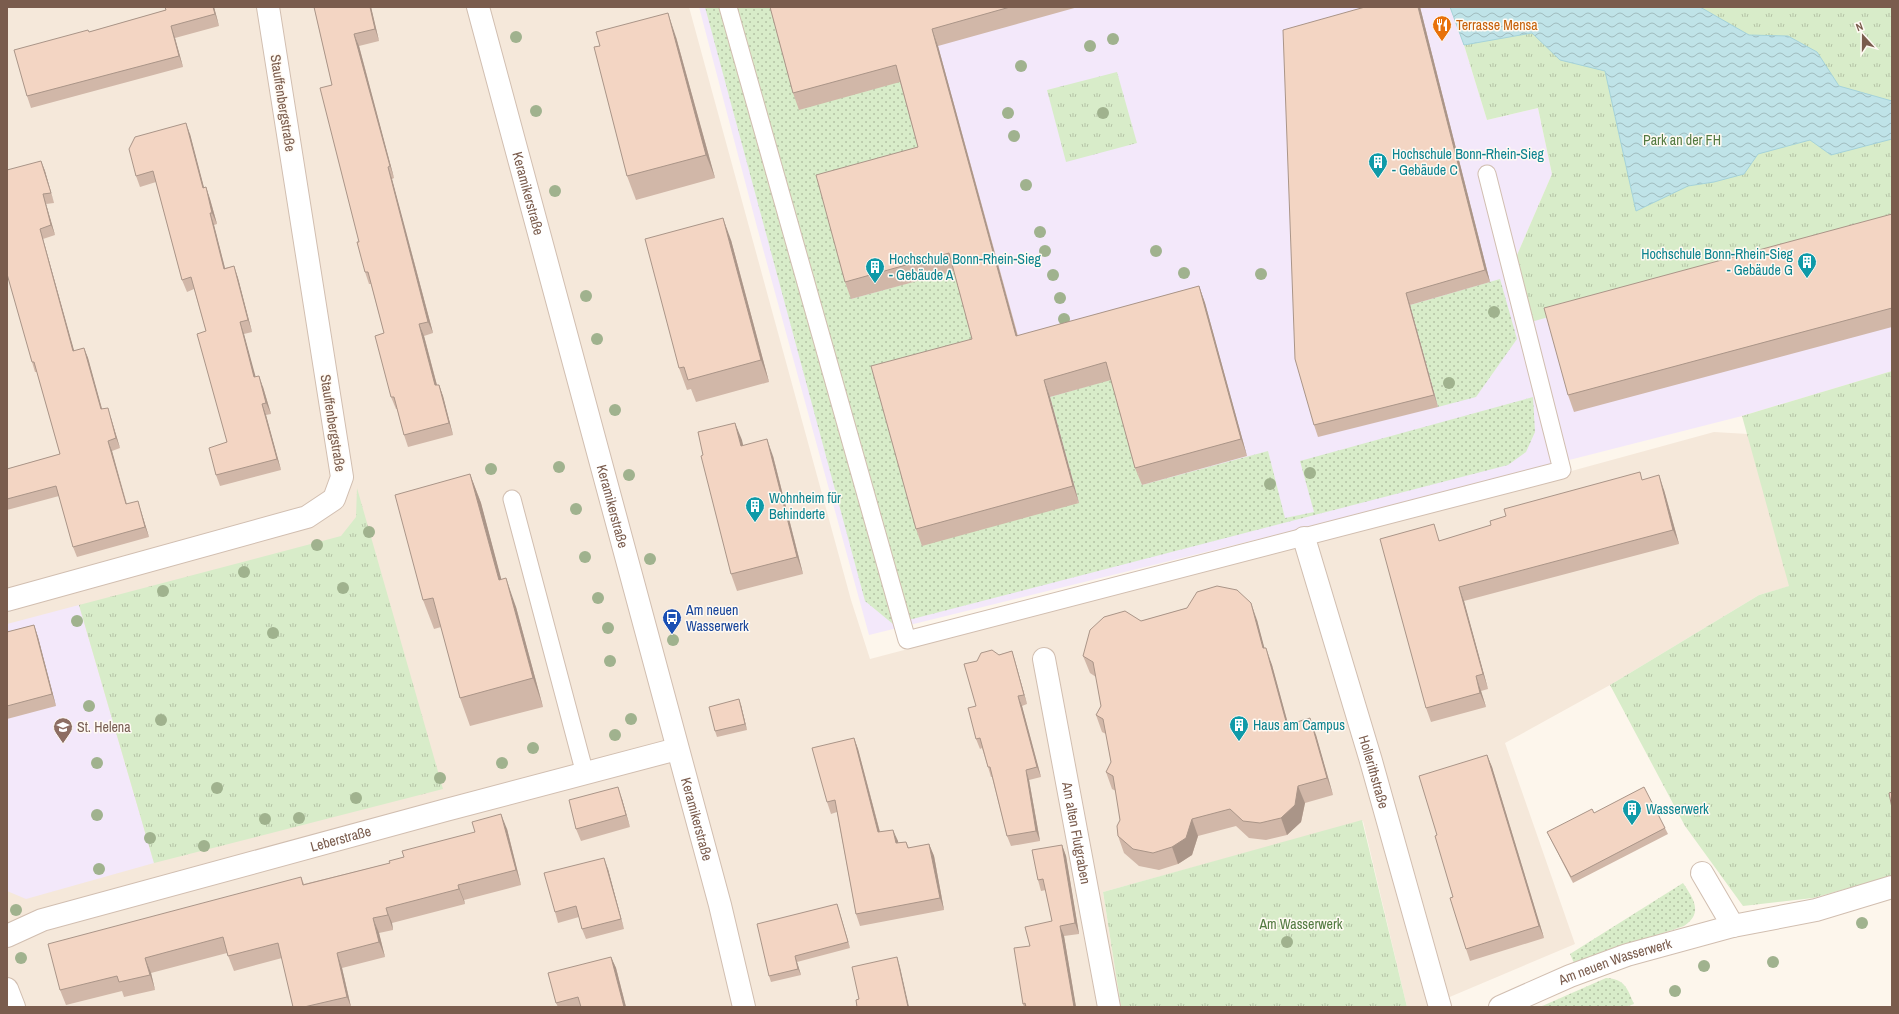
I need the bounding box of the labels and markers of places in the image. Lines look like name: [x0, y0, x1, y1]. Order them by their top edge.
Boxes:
restaurant icon: Terrasse Mensa: [1431, 14, 1453, 42]
place label: Terrasse Mensa: [1456, 16, 1538, 34]
place label: Hochschule Bonn-Rhein-Sieg - Gebäude C: [1392, 145, 1544, 179]
building icon: Hochschule Bonn-Rhein-Sieg - Gebäude C: [1367, 151, 1389, 179]
place label: Hochschule Bonn-Rhein-Sieg - Gebäude G: [1641, 245, 1794, 279]
place label: Hochschule Bonn-Rhein-Sieg - Gebäude A: [889, 250, 1041, 284]
building icon: Hochschule Bonn-Rhein-Sieg - Gebäude G: [1796, 251, 1818, 279]
building icon: Hochschule Bonn-Rhein-Sieg - Gebäude A: [864, 256, 886, 284]
place label: Wohnheim für Behinderte: [769, 489, 841, 523]
building icon: Wohnheim für Behinderte: [744, 495, 766, 523]
place label: Am neuen Wasserwerk: [685, 601, 749, 635]
bus stop icon: Am neuen Wasserwerk: [661, 607, 683, 635]
building icon: Haus am Campus: [1228, 714, 1250, 742]
school or university icon: St. Helena: [52, 716, 74, 744]
place label: Haus am Campus: [1253, 716, 1345, 734]
place label: St. Helena: [77, 718, 131, 736]
building icon: Wasserwerk: [1621, 798, 1643, 826]
place label: Wasserwerk: [1646, 800, 1709, 818]

